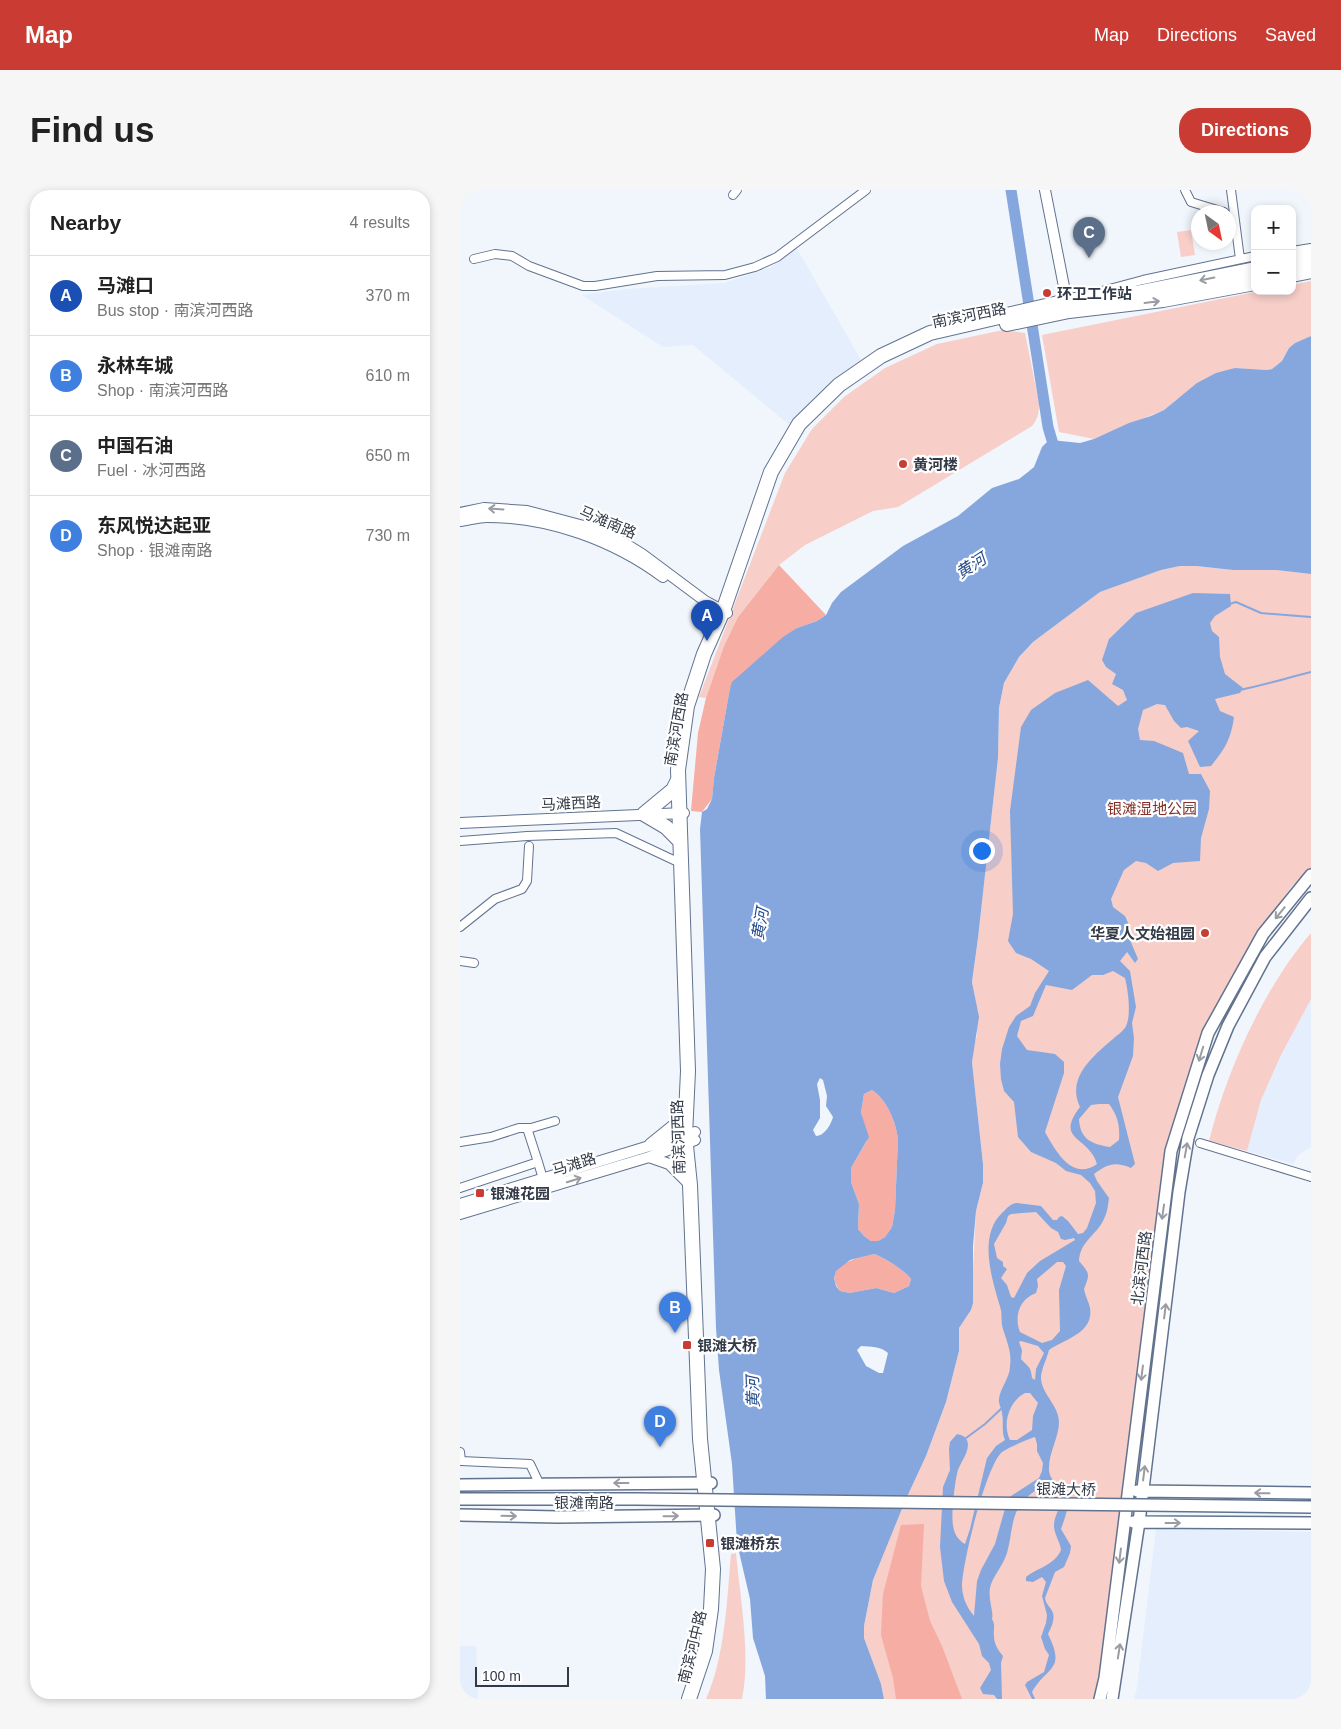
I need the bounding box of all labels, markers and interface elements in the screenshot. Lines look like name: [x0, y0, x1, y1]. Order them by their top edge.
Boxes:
text: Map: [25, 21, 73, 48]
text: Map: [1094, 25, 1129, 45]
text: Directions: [1157, 25, 1237, 45]
text: Saved: [1265, 25, 1316, 45]
button: Directions: [1179, 108, 1311, 153]
text: Find us: [30, 110, 154, 149]
north arrow: [1191, 205, 1236, 250]
map controls: [1251, 205, 1296, 295]
button: +: [1251, 205, 1296, 250]
text: Nearby: [50, 211, 121, 234]
text: 4 results: [350, 214, 410, 231]
pin: C: [1073, 217, 1105, 258]
button: −: [1251, 250, 1296, 295]
text: 马滩口: [97, 275, 154, 296]
one-way arrow: [1199, 275, 1215, 284]
place label: 环卫工作站: [1057, 285, 1132, 302]
text: A: [60, 287, 72, 304]
text: 370 m: [366, 287, 410, 304]
marker: 环卫工作站: [1041, 287, 1053, 299]
one-way arrow: [1144, 297, 1160, 307]
street label: 南滨河西路: [931, 299, 1007, 331]
text: Bus stop · 南滨河西路: [97, 302, 253, 319]
text: 永林车城: [97, 355, 173, 376]
text: B: [60, 367, 72, 384]
text: 610 m: [366, 367, 410, 384]
text: Shop · 南滨河西路: [97, 382, 229, 399]
text: 中国石油: [97, 435, 173, 456]
text: C: [60, 447, 72, 464]
text: 650 m: [366, 447, 410, 464]
place label: 黄河楼: [913, 456, 958, 473]
marker: 黄河楼: [897, 458, 909, 470]
text: Fuel · 冰河西路: [97, 462, 206, 479]
street label: 马滩南路: [577, 502, 639, 542]
one-way arrow: [488, 504, 504, 513]
text: 东风悦达起亚: [97, 515, 211, 536]
text: D: [60, 527, 72, 544]
text: 730 m: [366, 527, 410, 544]
text: Shop · 银滩南路: [97, 542, 213, 559]
water label: 黄河: [953, 549, 992, 582]
pin: A: [691, 600, 723, 641]
street label: 南滨河西路: [661, 691, 691, 767]
street label: 马滩西路: [541, 793, 601, 813]
park label: 银滩湿地公园: [1107, 800, 1197, 817]
your location: [969, 838, 995, 864]
water label: 黄河: [749, 904, 772, 941]
one-way arrow: [1275, 906, 1286, 919]
place label: 华夏人文始祖园: [1090, 925, 1195, 942]
marker: 华夏人文始祖园: [1199, 927, 1211, 939]
one-way arrow: [1196, 1046, 1206, 1062]
street label: 南滨河西路: [668, 1099, 688, 1175]
one-way arrow: [1182, 1143, 1192, 1159]
street label: 马滩路: [550, 1149, 598, 1179]
one-way arrow: [565, 1174, 581, 1184]
place label: 银滩花园: [490, 1185, 550, 1202]
marker: 银滩花园: [474, 1187, 486, 1199]
one-way arrow: [1158, 1203, 1168, 1219]
street label: 北滨河西路: [1128, 1230, 1154, 1306]
pin: B: [659, 1292, 691, 1333]
one-way arrow: [1160, 1304, 1170, 1320]
place label: 银滩大桥: [697, 1337, 757, 1354]
marker: 银滩大桥: [681, 1339, 693, 1351]
one-way arrow: [1137, 1364, 1147, 1380]
water label: 黄河: [744, 1373, 762, 1408]
pin: D: [644, 1406, 676, 1447]
one-way arrow: [1140, 1465, 1150, 1481]
one-way arrow: [614, 1478, 630, 1488]
street label: 银滩大桥: [1036, 1480, 1096, 1498]
one-way arrow: [1255, 1488, 1271, 1497]
street label: 银滩南路: [554, 1494, 614, 1511]
one-way arrow: [500, 1511, 516, 1521]
one-way arrow: [662, 1511, 679, 1521]
one-way arrow: [1164, 1518, 1180, 1528]
place label: 银滩桥东: [720, 1535, 780, 1552]
marker: 银滩桥东: [704, 1537, 716, 1549]
one-way arrow: [1115, 1548, 1125, 1564]
street label: 南滨河中路: [675, 1609, 709, 1685]
one-way arrow: [1114, 1643, 1124, 1659]
scale bar: [475, 1664, 569, 1687]
text: 100 m: [482, 1668, 521, 1684]

